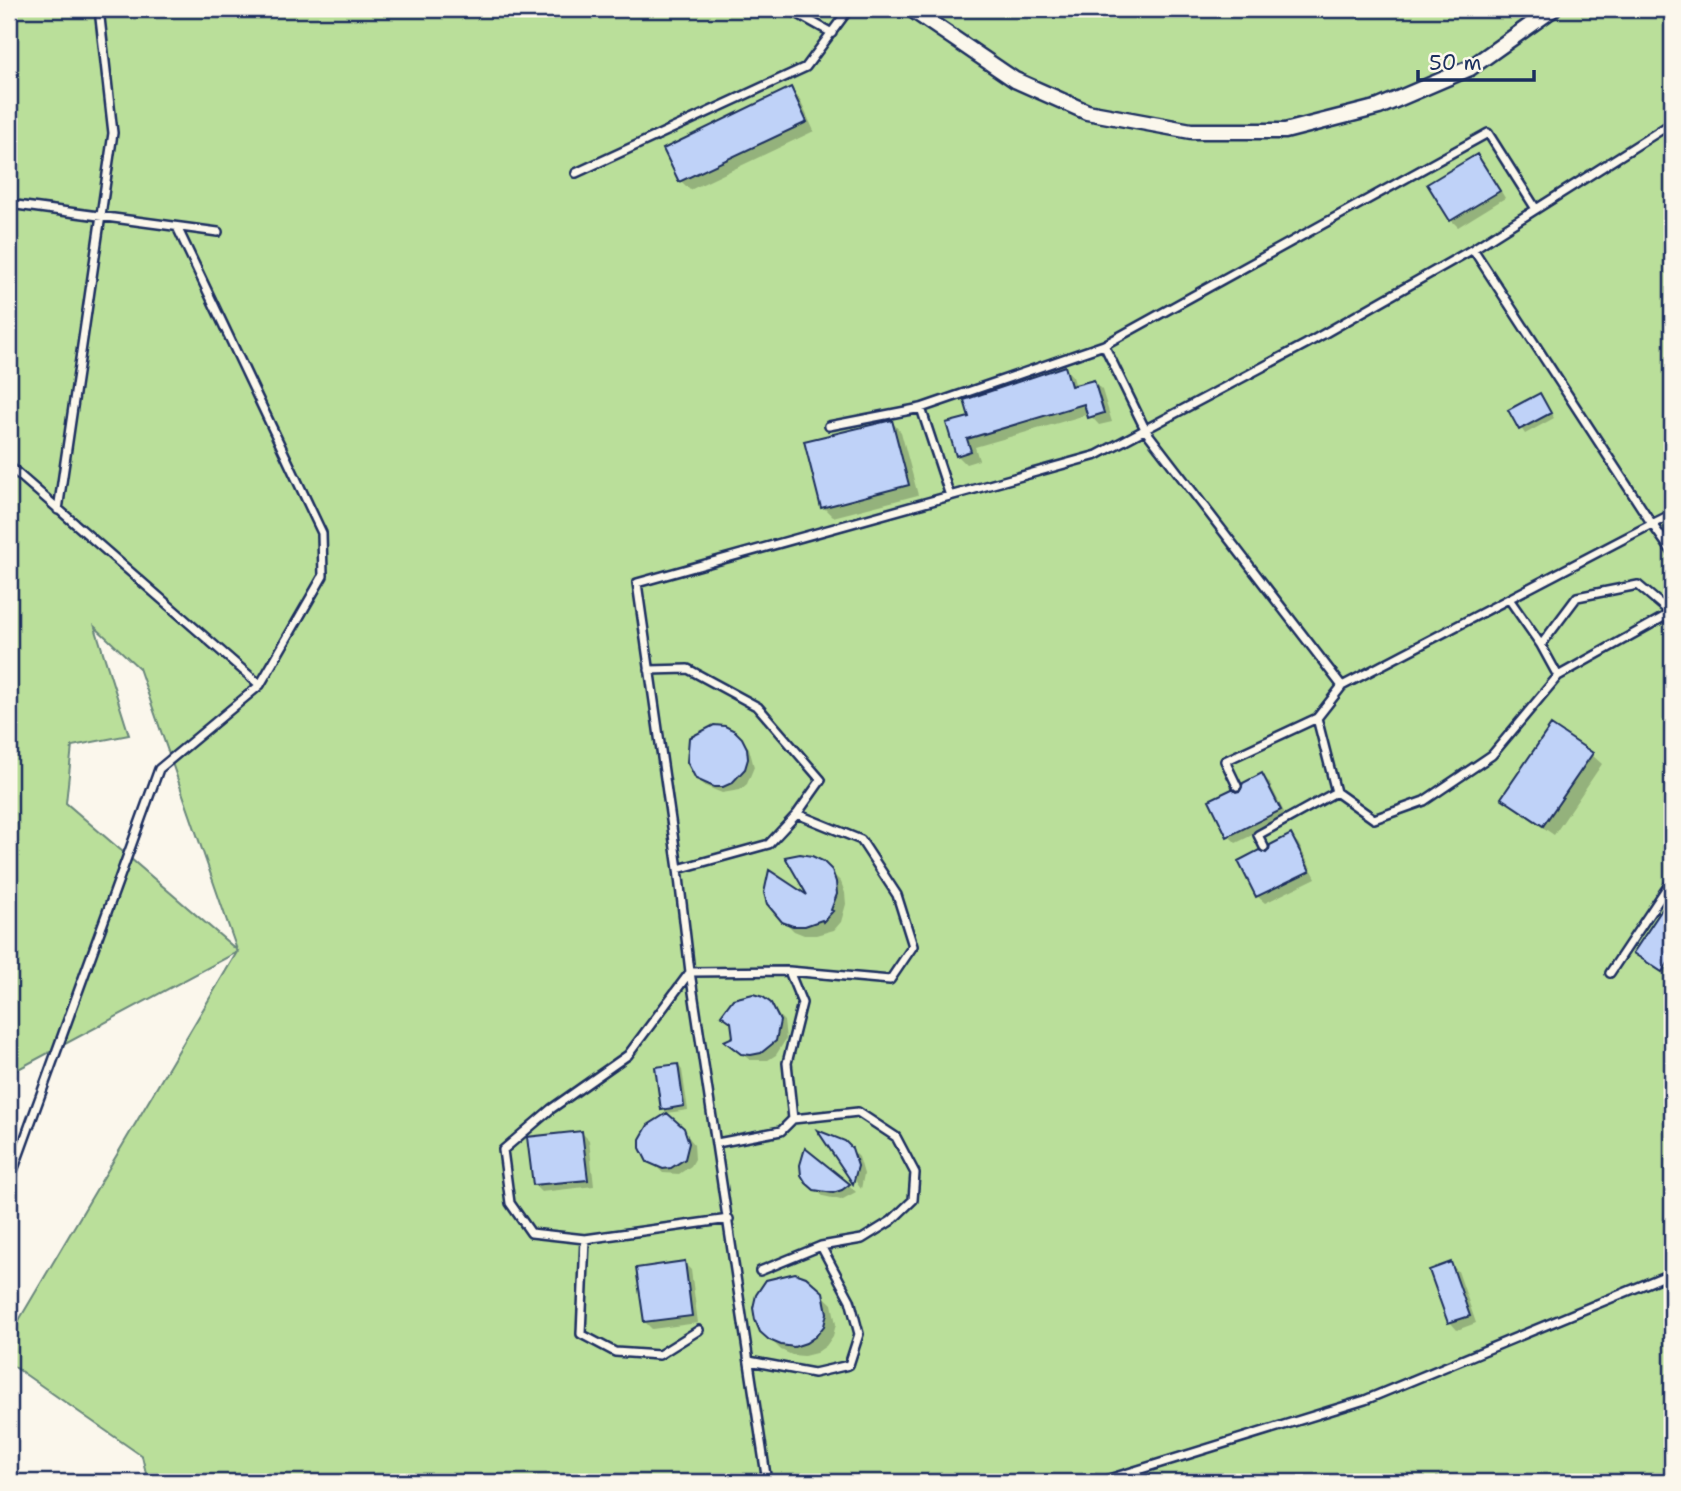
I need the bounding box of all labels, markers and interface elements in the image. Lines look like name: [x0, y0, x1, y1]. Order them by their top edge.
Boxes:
scale bar: [1418, 38, 1534, 82]
text: 50 m: [1429, 49, 1482, 77]

